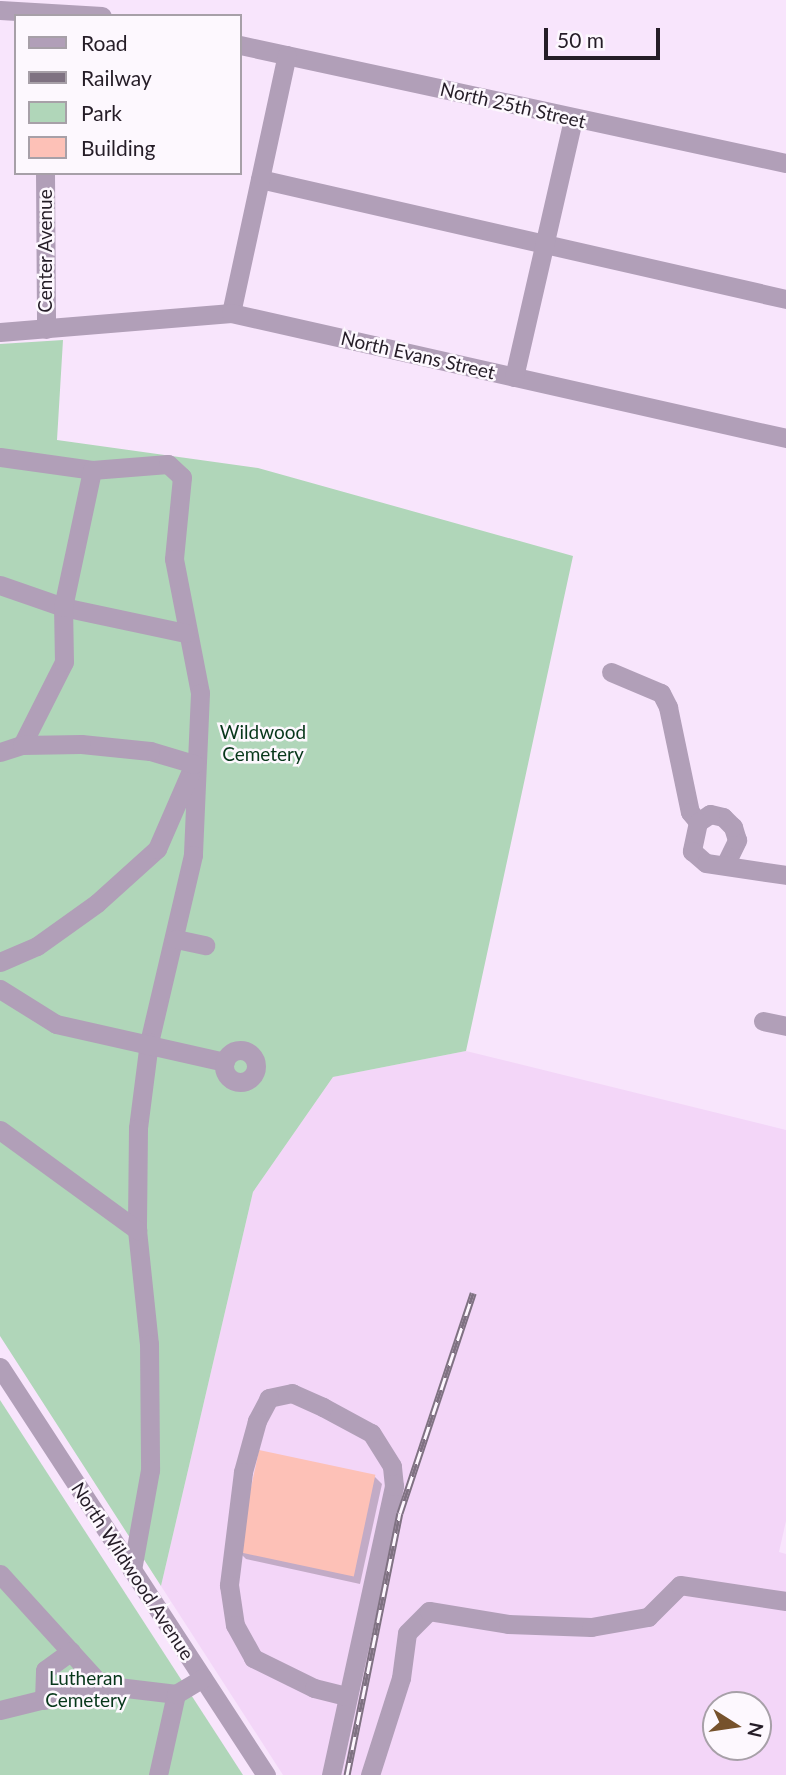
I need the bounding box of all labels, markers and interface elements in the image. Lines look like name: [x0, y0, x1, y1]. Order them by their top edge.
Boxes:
legend: [14, 14, 242, 175]
scale bar: [548, 14, 664, 58]
text: 50 m: [557, 27, 604, 52]
text: Road: [81, 30, 128, 55]
text: Railway: [81, 65, 152, 90]
street label: North 25th Street: [438, 77, 588, 133]
text: Park: [81, 100, 122, 125]
text: Building: [81, 135, 156, 160]
street label: Center Avenue: [34, 189, 56, 313]
street label: North Evans Street: [339, 326, 497, 384]
park label: Wildwood Cemetery: [220, 721, 306, 765]
street label: North Wildwood Avenue: [67, 1477, 199, 1665]
park label: Lutheran Cemetery: [45, 1667, 127, 1711]
north arrow: [702, 1691, 772, 1761]
text: N: [743, 1720, 769, 1740]

